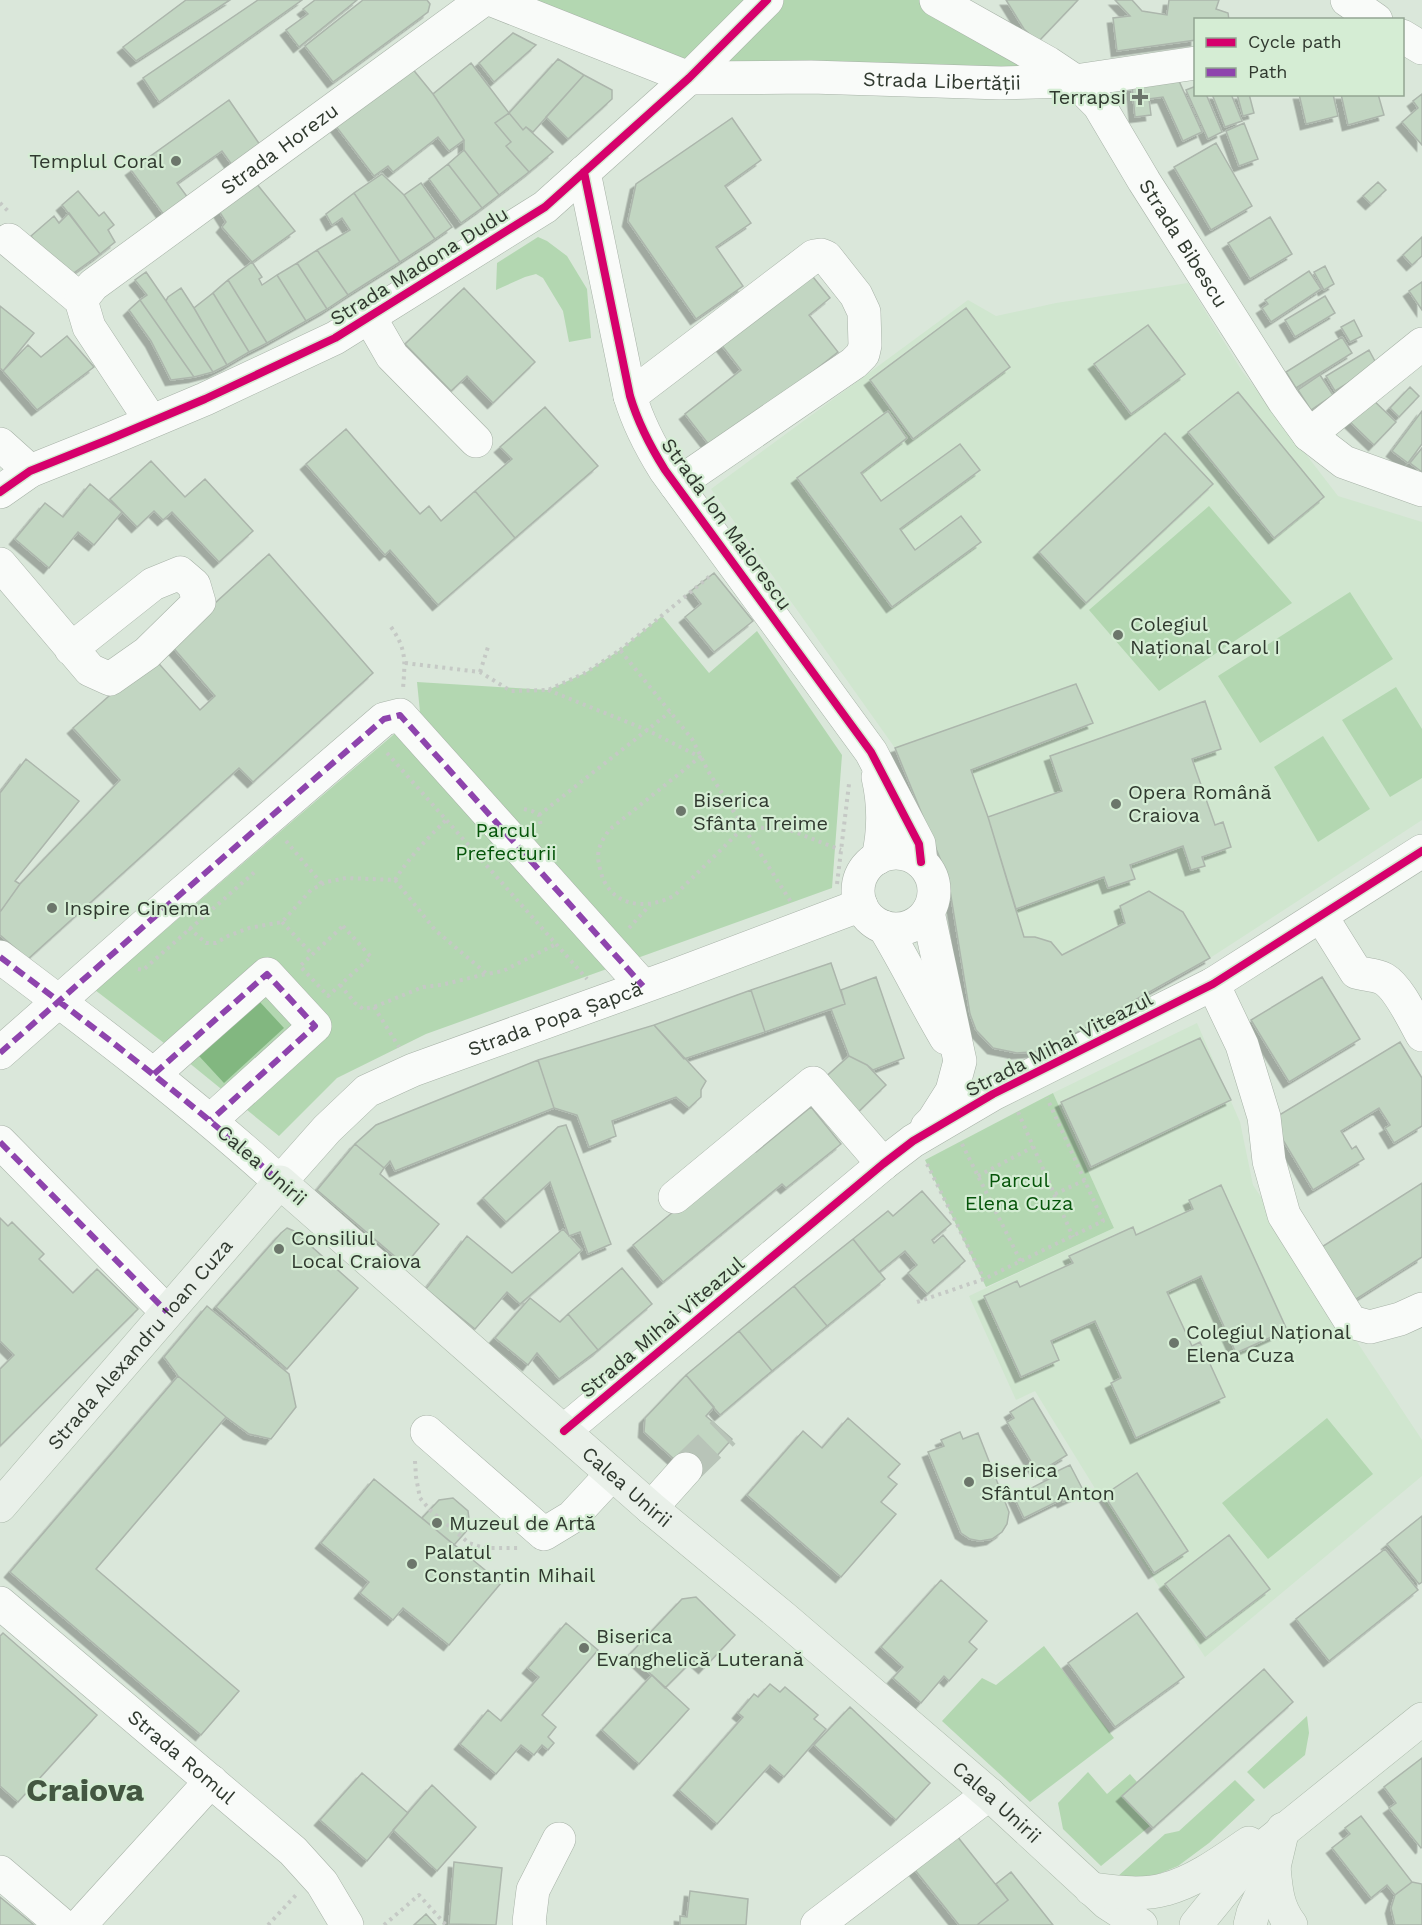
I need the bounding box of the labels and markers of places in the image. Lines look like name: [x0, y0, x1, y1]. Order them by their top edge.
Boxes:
place label: Terrapsi: [1049, 85, 1126, 109]
marker: Terrapsi: [1131, 88, 1149, 106]
place label: Templul Coral: [29, 149, 164, 173]
marker: Templul Coral: [169, 154, 183, 168]
place label: Colegiul Național Carol I: [1130, 612, 1280, 659]
marker: Colegiul Național Carol I: [1111, 628, 1125, 642]
place label: Opera Română Craiova: [1128, 780, 1272, 827]
place label: Biserica Sfânta Treime: [693, 788, 828, 835]
marker: Opera Română Craiova: [1109, 797, 1123, 811]
marker: Biserica Sfânta Treime: [674, 804, 688, 818]
place label: Inspire Cinema: [64, 896, 210, 920]
marker: Inspire Cinema: [45, 901, 59, 915]
place label: Consiliul Local Craiova: [291, 1226, 421, 1273]
marker: Consiliul Local Craiova: [272, 1242, 286, 1256]
place label: Colegiul Național Elena Cuza: [1186, 1320, 1351, 1367]
marker: Colegiul Național Elena Cuza: [1167, 1336, 1181, 1350]
place label: Biserica Sfântul Anton: [981, 1458, 1115, 1505]
marker: Biserica Sfântul Anton: [962, 1475, 976, 1489]
place label: Muzeul de Artă: [449, 1511, 595, 1535]
marker: Muzeul de Artă: [430, 1516, 444, 1530]
place label: Palatul Constantin Mihail: [424, 1540, 595, 1587]
marker: Palatul Constantin Mihail: [405, 1557, 419, 1571]
place label: Biserica Evanghelică Luterană: [596, 1624, 804, 1671]
marker: Biserica Evanghelică Luterană: [577, 1641, 591, 1655]

